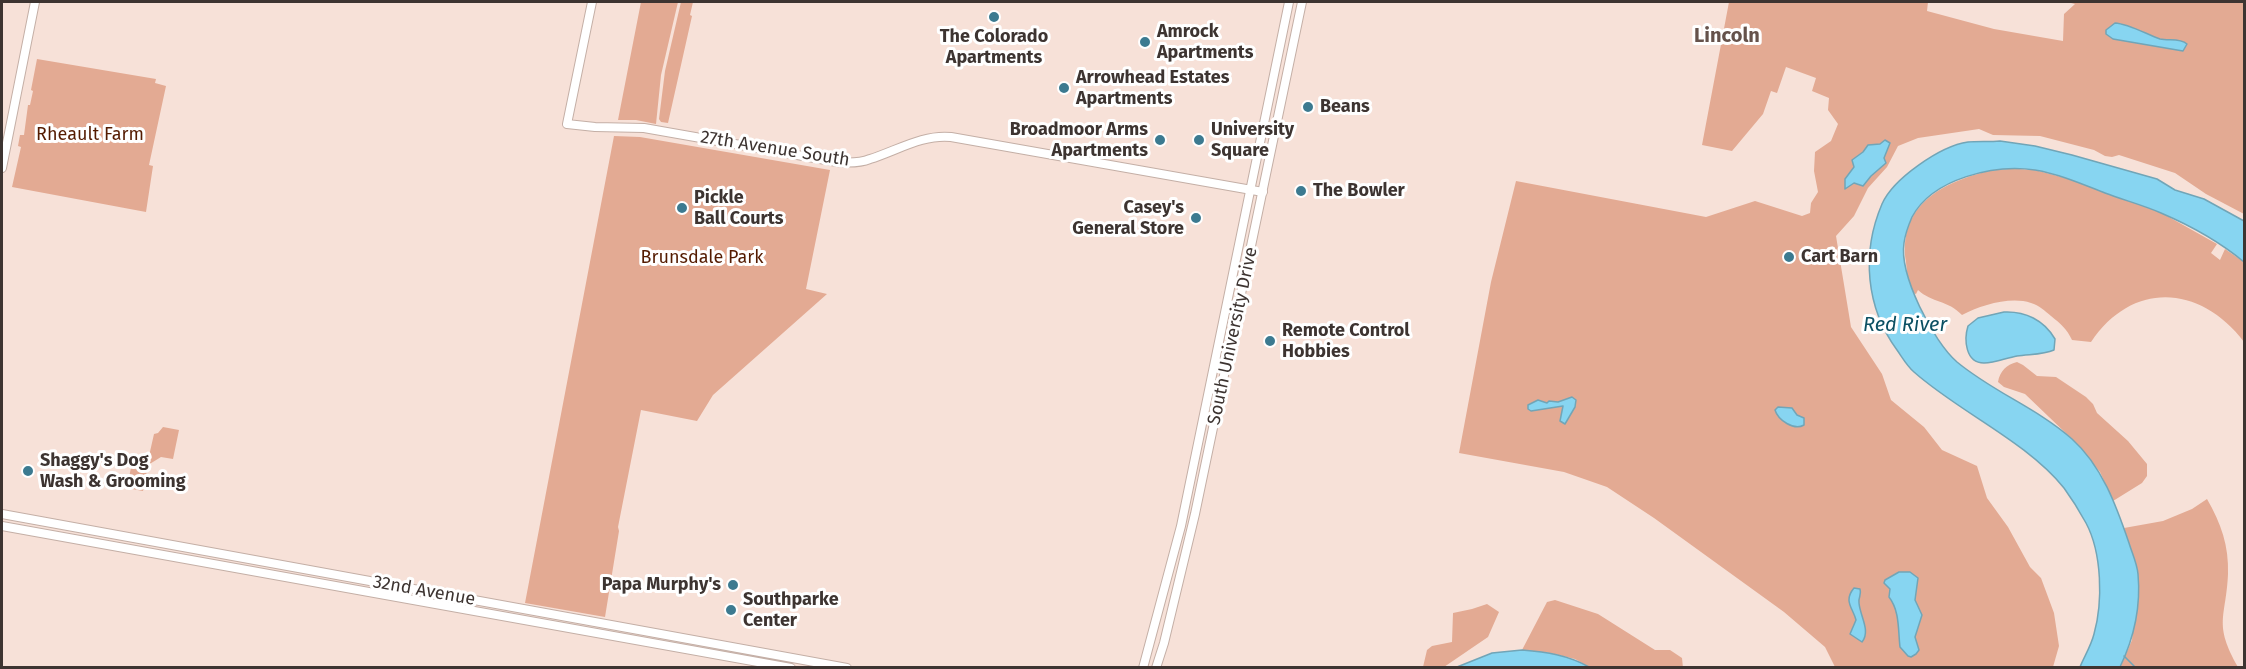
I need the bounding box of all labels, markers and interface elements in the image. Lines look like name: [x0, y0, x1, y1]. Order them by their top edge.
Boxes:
marker: The Colorado Apartments: [987, 10, 1001, 24]
place label: Amrock Apartments: [1157, 21, 1253, 63]
district label: Lincoln: [1694, 24, 1760, 48]
place label: The Colorado Apartments: [940, 26, 1048, 68]
marker: Amrock Apartments: [1138, 35, 1152, 49]
place label: Arrowhead Estates Apartments: [1076, 67, 1230, 110]
marker: Arrowhead Estates Apartments: [1057, 81, 1071, 95]
place label: Beans: [1320, 96, 1370, 118]
marker: Beans: [1301, 100, 1315, 114]
place label: Broadmoor Arms Apartments: [1010, 119, 1148, 162]
place label: University Square: [1211, 119, 1294, 162]
park label: Rheault Farm: [36, 124, 144, 146]
street label: 27th Avenue South: [699, 127, 851, 171]
marker: Broadmoor Arms Apartments: [1153, 133, 1167, 147]
marker: University Square: [1192, 133, 1206, 147]
place label: The Bowler: [1313, 180, 1405, 202]
marker: The Bowler: [1294, 184, 1308, 198]
place label: Pickle Ball Courts: [694, 187, 783, 230]
place label: Casey's General Store: [1072, 197, 1184, 240]
marker: Pickle Ball Courts: [675, 201, 689, 215]
marker: Casey's General Store: [1189, 211, 1203, 225]
street label: South University Drive: [1204, 245, 1262, 427]
place label: Cart Barn: [1801, 246, 1878, 268]
park label: Brunsdale Park: [641, 247, 763, 269]
marker: Cart Barn: [1782, 250, 1796, 264]
water label: Red River: [1863, 313, 1947, 337]
place label: Remote Control Hobbies: [1282, 320, 1410, 362]
marker: Remote Control Hobbies: [1263, 334, 1277, 348]
place label: Shaggy's Dog Wash & Grooming: [40, 450, 186, 492]
marker: Shaggy's Dog Wash & Grooming: [21, 464, 35, 478]
street label: 32nd Avenue: [371, 571, 477, 611]
place label: Papa Murphy's: [602, 574, 721, 596]
marker: Papa Murphy's: [726, 578, 740, 592]
place label: Southparke Center: [743, 589, 839, 632]
marker: Southparke Center: [724, 603, 738, 617]

